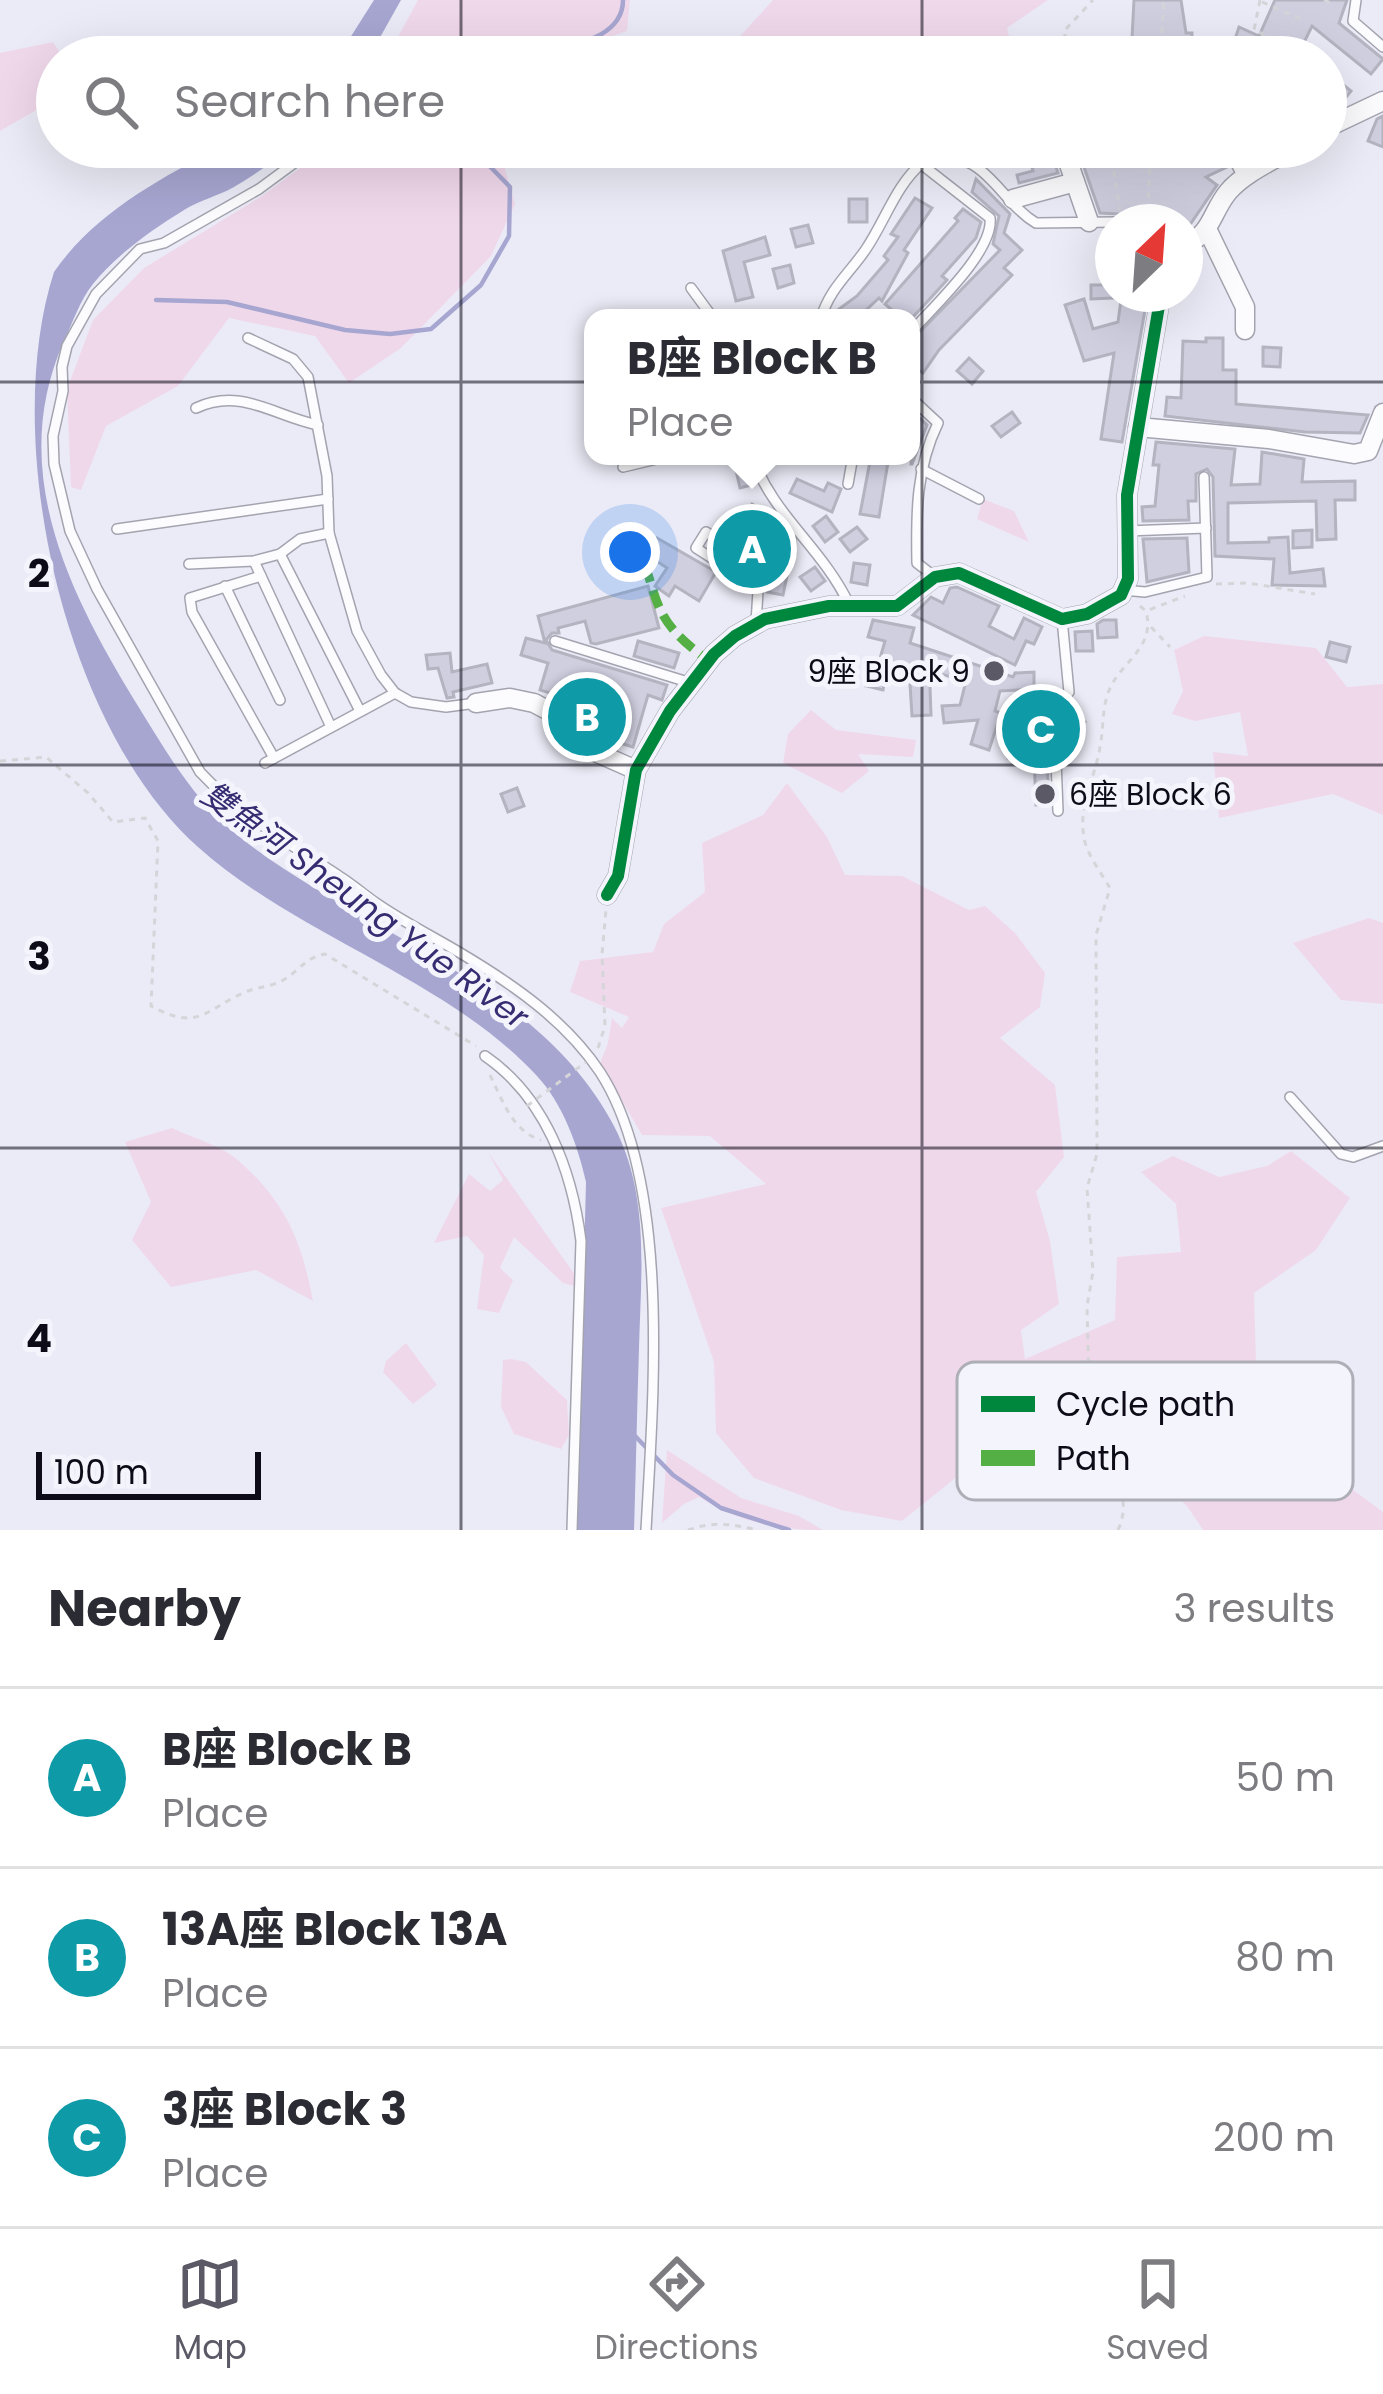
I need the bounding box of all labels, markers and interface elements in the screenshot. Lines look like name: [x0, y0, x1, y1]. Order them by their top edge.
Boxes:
search box: [36, 36, 1347, 168]
icon: search: [78, 69, 144, 135]
text: Search here: [174, 70, 445, 133]
north arrow: [1095, 204, 1203, 312]
popup: [584, 309, 920, 465]
text: B座 Block B: [627, 327, 877, 390]
text: Place: [627, 395, 733, 450]
pin: A: [713, 504, 791, 594]
your location: [600, 522, 660, 582]
text: 2: [28, 546, 50, 601]
place label: 9座 Block 9: [808, 650, 970, 693]
marker: 9座 Block 9: [981, 658, 1007, 684]
pin: B: [548, 672, 626, 762]
pin: C: [1002, 684, 1080, 774]
water label: 雙魚河 Sheung Yue River: [192, 770, 539, 1040]
place label: 6座 Block 6: [1069, 773, 1232, 816]
marker: 6座 Block 6: [1032, 781, 1058, 807]
text: 3: [27, 929, 51, 984]
text: 4: [26, 1311, 52, 1366]
legend: [957, 1362, 1353, 1500]
text: Cycle path: [1056, 1381, 1235, 1428]
text: Path: [1056, 1435, 1131, 1482]
scale bar: [36, 1446, 261, 1499]
text: 100 m: [54, 1449, 149, 1496]
text: Nearby: [48, 1572, 241, 1644]
text: 3 results: [1173, 1581, 1335, 1636]
text: B座 Block B: [162, 1718, 412, 1781]
text: A: [73, 1750, 101, 1805]
text: 50 m: [1235, 1750, 1335, 1805]
text: Place: [162, 1786, 268, 1841]
text: 13A座 Block 13A: [162, 1898, 507, 1961]
text: B: [74, 1930, 100, 1985]
text: 80 m: [1235, 1930, 1335, 1985]
text: Place: [162, 1966, 268, 2021]
text: 3座 Block 3: [162, 2078, 407, 2141]
text: C: [72, 2110, 102, 2165]
text: 200 m: [1213, 2110, 1335, 2165]
text: Place: [162, 2146, 268, 2201]
tab: Map: [174, 2251, 247, 2373]
tab: Directions: [595, 2251, 758, 2373]
tab: Saved: [1106, 2251, 1209, 2373]

